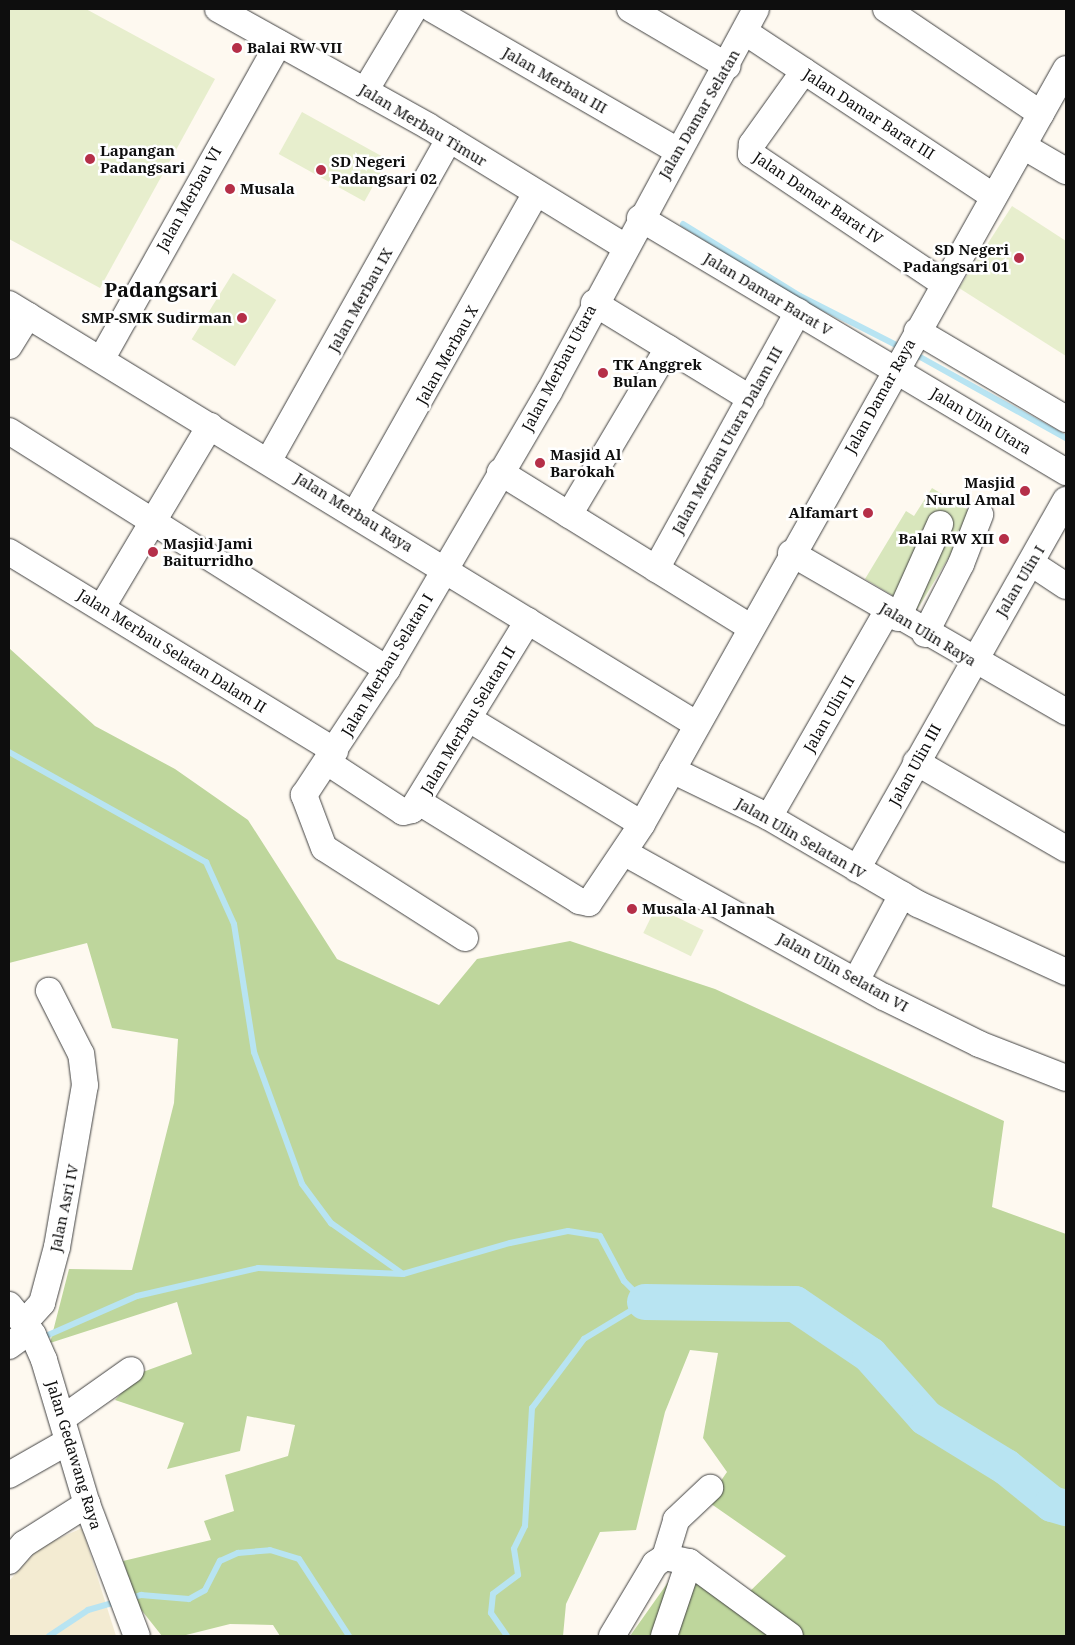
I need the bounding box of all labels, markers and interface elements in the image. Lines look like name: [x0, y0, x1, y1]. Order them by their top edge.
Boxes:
place label: Balai RW VII: [247, 39, 342, 57]
marker: Balai RW VII: [231, 42, 243, 54]
street label: Jalan Merbau III: [500, 43, 610, 117]
street label: Jalan Damar Selatan: [655, 46, 743, 182]
street label: Jalan Damar Barat III: [800, 65, 938, 163]
street label: Jalan Merbau Timur: [356, 80, 490, 170]
place label: Lapangan Padangsari: [100, 141, 185, 176]
street label: Jalan Merbau VI: [153, 144, 225, 254]
street label: Jalan Damar Barat IV: [750, 148, 886, 248]
place label: SD Negeri Padangsari 02: [331, 152, 437, 187]
marker: Lapangan Padangsari: [84, 153, 96, 165]
marker: SD Negeri Padangsari 02: [315, 164, 327, 176]
place label: Musala: [240, 180, 295, 198]
marker: Musala: [224, 183, 236, 195]
place label: SD Negeri Padangsari 01: [903, 240, 1009, 275]
street label: Jalan Merbau IX: [324, 245, 396, 355]
street label: Jalan Damar Barat V: [701, 249, 835, 339]
marker: SD Negeri Padangsari 01: [1013, 252, 1025, 264]
district label: Padangsari: [104, 277, 218, 301]
street label: Jalan Merbau X: [412, 302, 482, 408]
street label: Jalan Merbau Utara: [518, 302, 600, 434]
place label: SMP-SMK Sudirman: [82, 309, 232, 327]
marker: SMP-SMK Sudirman: [236, 312, 248, 324]
street label: Jalan Damar Raya: [841, 336, 919, 456]
street label: Jalan Merbau Utara Dalam III: [668, 343, 786, 537]
place label: TK Anggrek Bulan: [613, 355, 702, 390]
marker: TK Anggrek Bulan: [597, 367, 609, 379]
street label: Jalan Ulin Utara: [928, 384, 1034, 458]
place label: Masjid Al Barokah: [550, 445, 621, 480]
marker: Masjid Al Barokah: [534, 457, 546, 469]
street label: Jalan Merbau Raya: [292, 468, 416, 556]
place label: Masjid Nurul Amal: [926, 473, 1015, 508]
marker: Masjid Nurul Amal: [1019, 485, 1031, 497]
place label: Alfamart: [789, 504, 858, 522]
marker: Alfamart: [862, 507, 874, 519]
place label: Balai RW XII: [898, 530, 994, 548]
marker: Balai RW XII: [998, 533, 1010, 545]
place label: Masjid Jami Baiturridho: [163, 534, 253, 569]
street label: Jalan Ulin I: [992, 542, 1048, 620]
marker: Masjid Jami Baiturridho: [147, 546, 159, 558]
street label: Jalan Merbau Selatan Dalam II: [74, 585, 270, 717]
street label: Jalan Merbau Selatan I: [337, 591, 437, 739]
street label: Jalan Ulin Raya: [877, 598, 979, 670]
street label: Jalan Merbau Selatan II: [417, 643, 519, 797]
street label: Jalan Ulin II: [800, 673, 858, 755]
street label: Jalan Ulin III: [885, 721, 945, 809]
street label: Jalan Ulin Selatan IV: [733, 794, 869, 882]
place label: Musala Al Jannah: [642, 900, 775, 918]
marker: Musala Al Jannah: [626, 903, 638, 915]
street label: Jalan Ulin Selatan VI: [775, 929, 911, 1015]
street label: Jalan Asri IV: [46, 1163, 82, 1253]
street label: Jalan Gedawang Raya: [43, 1378, 105, 1532]

